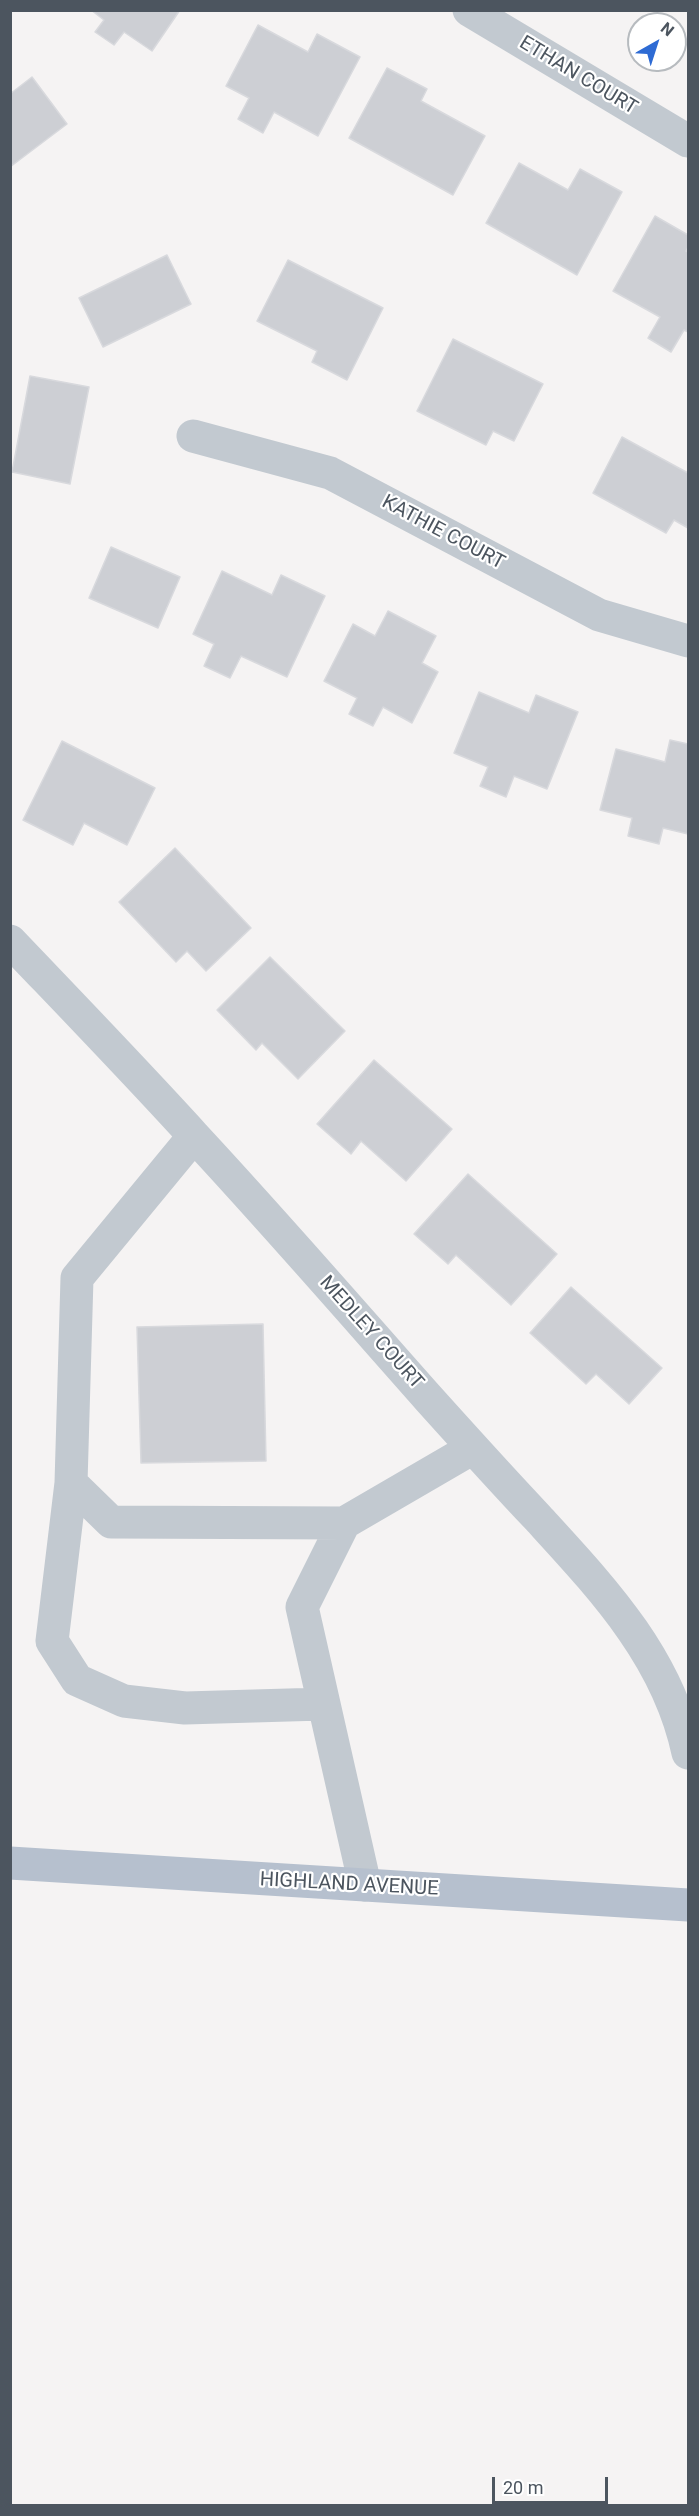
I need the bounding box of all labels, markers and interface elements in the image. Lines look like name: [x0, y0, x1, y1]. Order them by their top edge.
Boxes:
north arrow: [627, 12, 687, 72]
text: N: [657, 18, 678, 40]
street label: ETHAN COURT: [515, 31, 641, 121]
street label: KATHIE COURT: [378, 491, 508, 575]
street label: MEDLEY COURT: [314, 1271, 428, 1395]
street label: HIGHLAND AVENUE: [259, 1868, 439, 1902]
scale bar: [495, 2465, 610, 2503]
text: 20 m: [503, 2477, 543, 2498]

